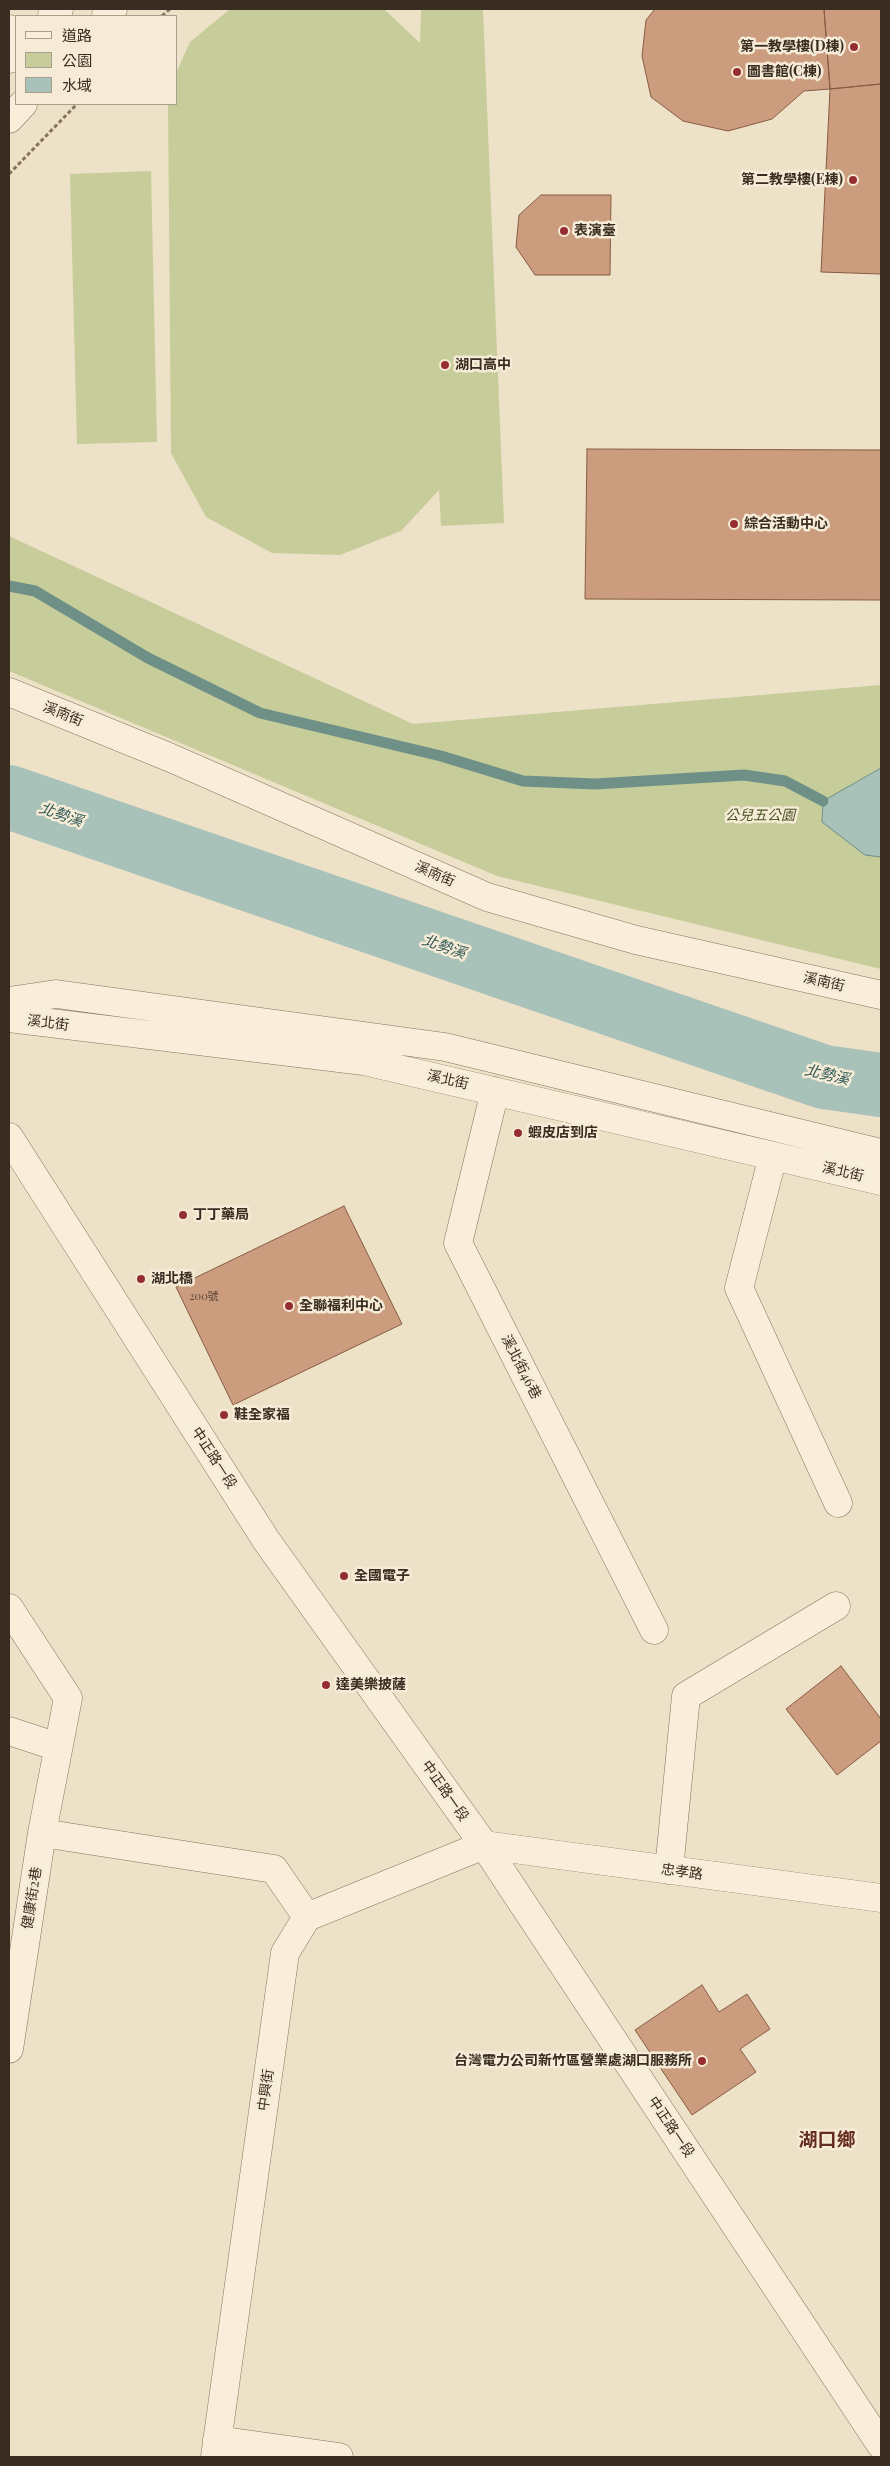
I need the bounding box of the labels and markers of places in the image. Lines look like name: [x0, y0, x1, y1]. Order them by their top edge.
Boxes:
place label: 第一教學樓(D棟): [740, 39, 844, 55]
marker: 第一教學樓(D棟): [848, 41, 860, 53]
place label: 圖書館(C棟): [747, 64, 821, 80]
marker: 圖書館(C棟): [731, 66, 743, 78]
place label: 第二教學樓(E棟): [741, 172, 843, 188]
marker: 第二教學樓(E棟): [847, 174, 859, 186]
place label: 表演臺: [574, 223, 616, 239]
marker: 表演臺: [558, 225, 570, 237]
place label: 湖口高中: [455, 357, 511, 373]
marker: 湖口高中: [439, 359, 451, 371]
place label: 綜合活動中心: [744, 516, 828, 532]
marker: 綜合活動中心: [728, 518, 740, 530]
place label: 蝦皮店到店: [528, 1125, 598, 1141]
marker: 蝦皮店到店: [512, 1127, 524, 1139]
place label: 丁丁藥局: [193, 1207, 249, 1223]
marker: 丁丁藥局: [177, 1209, 189, 1221]
place label: 湖北橋: [151, 1271, 193, 1287]
marker: 湖北橋: [135, 1273, 147, 1285]
place label: 全聯福利中心: [299, 1298, 383, 1314]
marker: 全聯福利中心: [283, 1300, 295, 1312]
place label: 鞋全家福: [234, 1407, 290, 1423]
marker: 鞋全家福: [218, 1409, 230, 1421]
place label: 全國電子: [354, 1568, 410, 1584]
marker: 全國電子: [338, 1570, 350, 1582]
place label: 達美樂披薩: [336, 1677, 406, 1693]
marker: 達美樂披薩: [320, 1679, 332, 1691]
place label: 台灣電力公司新竹區營業處湖口服務所: [454, 2053, 692, 2069]
marker: 台灣電力公司新竹區營業處湖口服務所: [696, 2055, 708, 2067]

